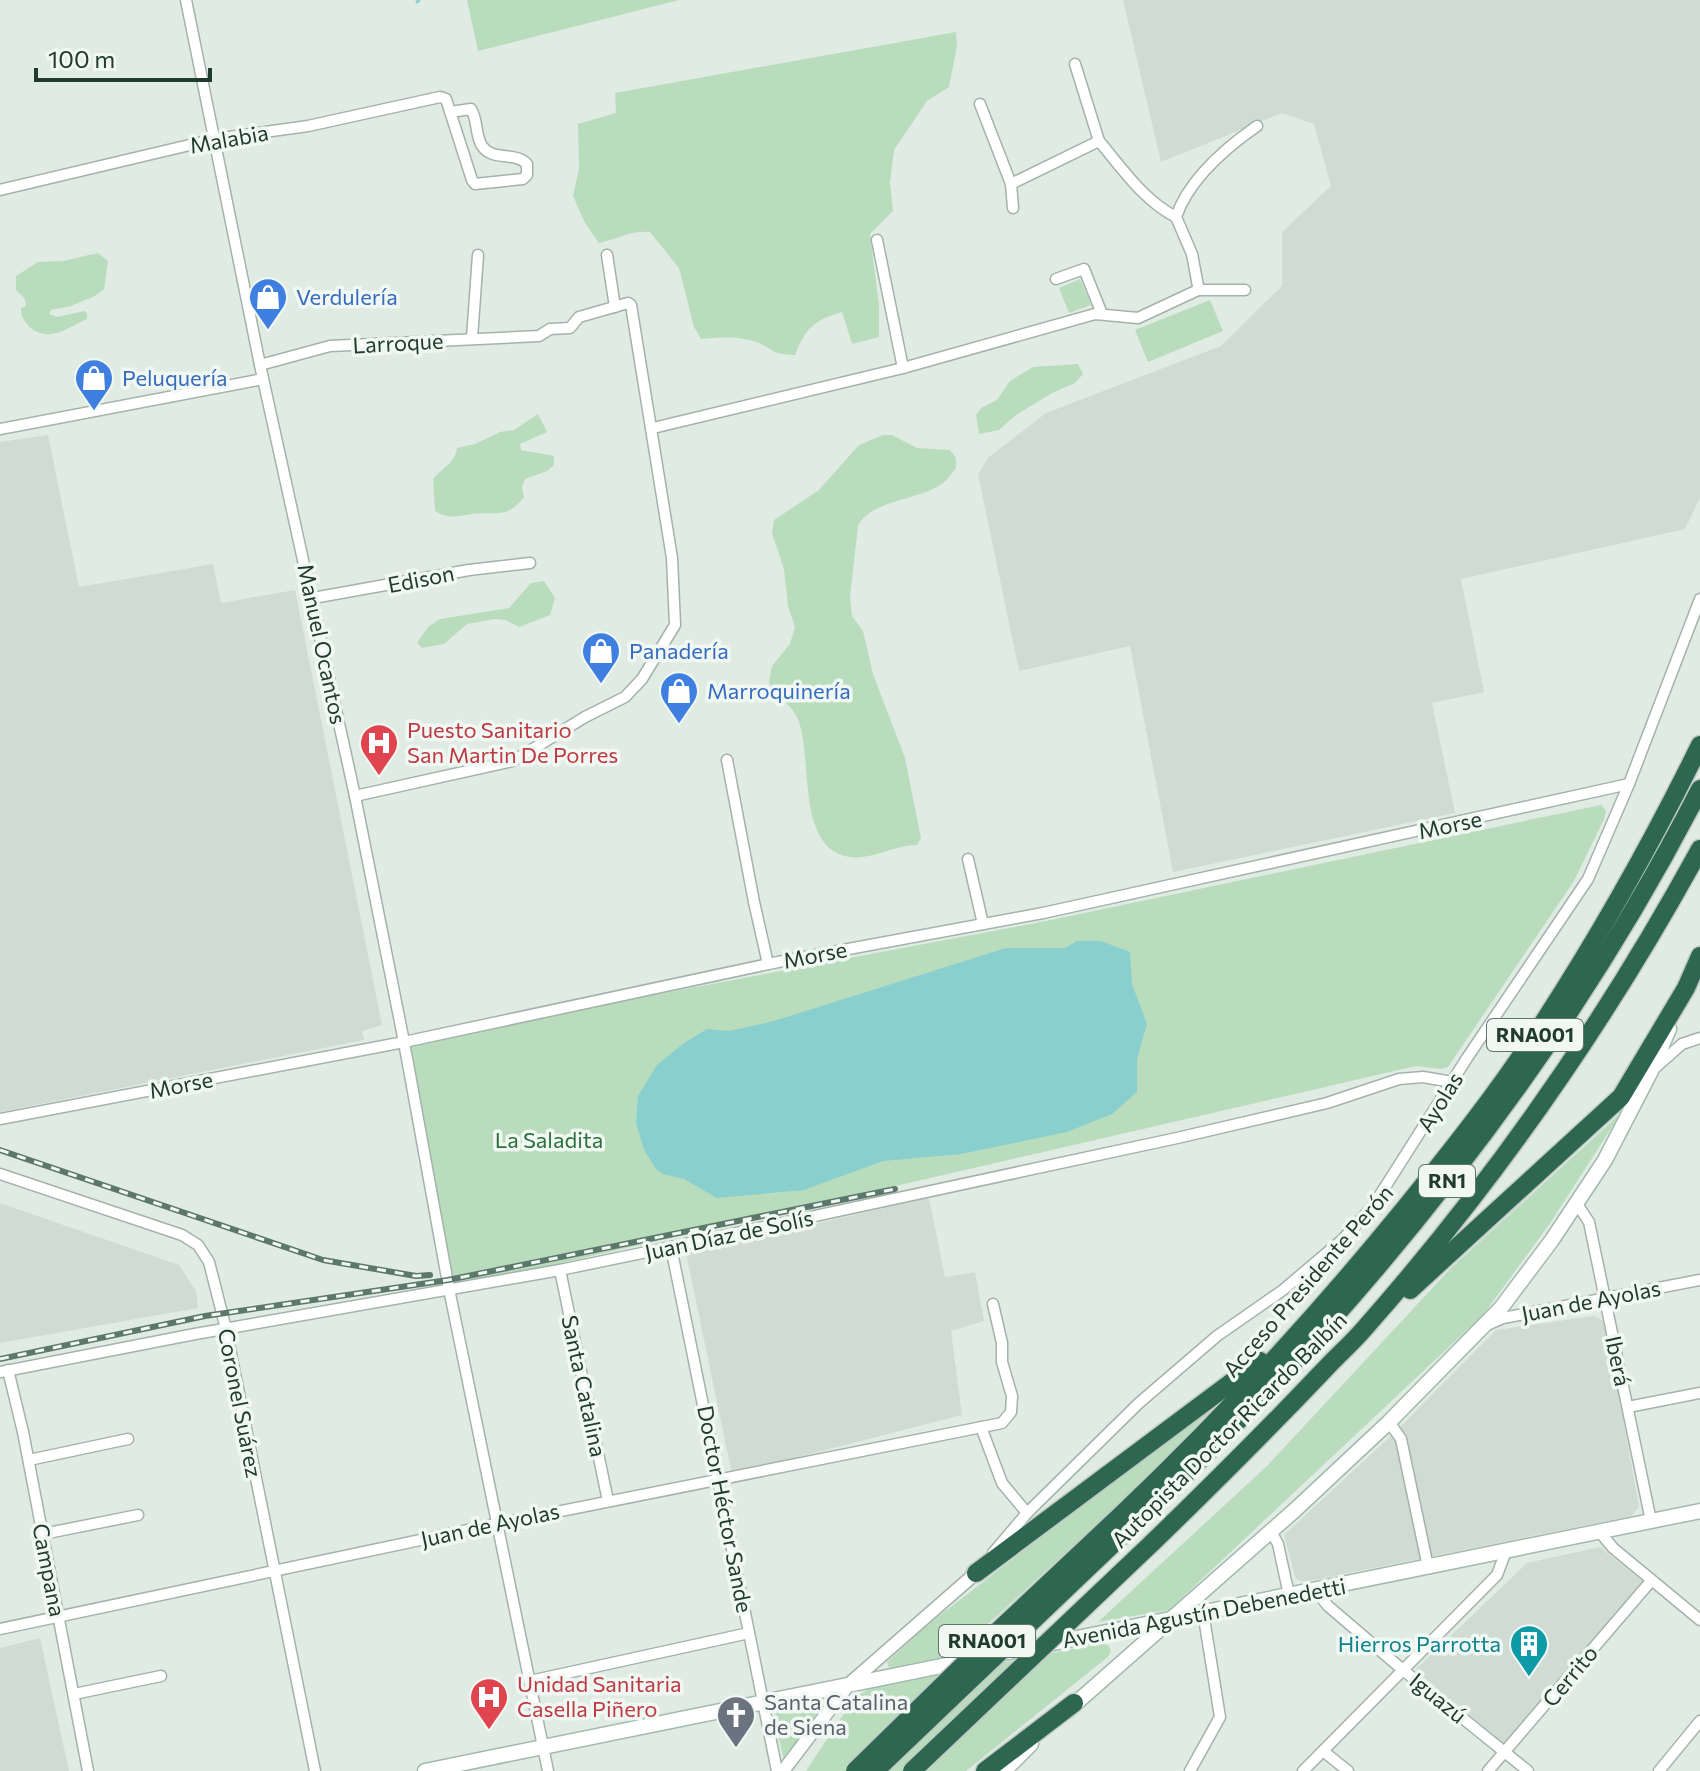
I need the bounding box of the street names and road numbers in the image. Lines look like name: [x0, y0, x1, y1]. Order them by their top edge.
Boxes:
street label: Malabia: [187, 118, 270, 159]
street label: Larroque: [352, 327, 444, 358]
street label: Edison: [385, 559, 456, 598]
street label: Manuel Ocantos: [292, 561, 353, 727]
street label: Morse: [1416, 805, 1484, 844]
street label: Morse: [781, 935, 849, 974]
road number: RNA001: [1487, 1019, 1583, 1051]
street label: Morse: [147, 1065, 215, 1104]
street label: Ayolas: [1411, 1067, 1468, 1137]
road number: RN1: [1419, 1165, 1475, 1197]
street label: Acceso Presidente Perón: [1217, 1179, 1398, 1382]
street label: Juan Díaz de Solís: [642, 1203, 816, 1266]
street label: Juan de Ayolas: [1519, 1274, 1663, 1327]
street label: Autopista Doctor Ricardo Balbín: [1105, 1306, 1352, 1553]
street label: Santa Catalina: [556, 1313, 613, 1459]
street label: Coronel Suárez: [213, 1326, 268, 1480]
street label: Iberá: [1600, 1333, 1637, 1389]
street label: Doctor Héctor Sande: [692, 1403, 759, 1615]
street label: Juan de Ayolas: [418, 1497, 562, 1552]
street label: Campana: [27, 1521, 72, 1619]
street label: Avenida Agustín Debenedetti: [1060, 1572, 1348, 1653]
road number: RNA001: [939, 1625, 1035, 1657]
street label: Cerrito: [1536, 1639, 1603, 1712]
street label: Iguazú: [1405, 1667, 1472, 1729]

